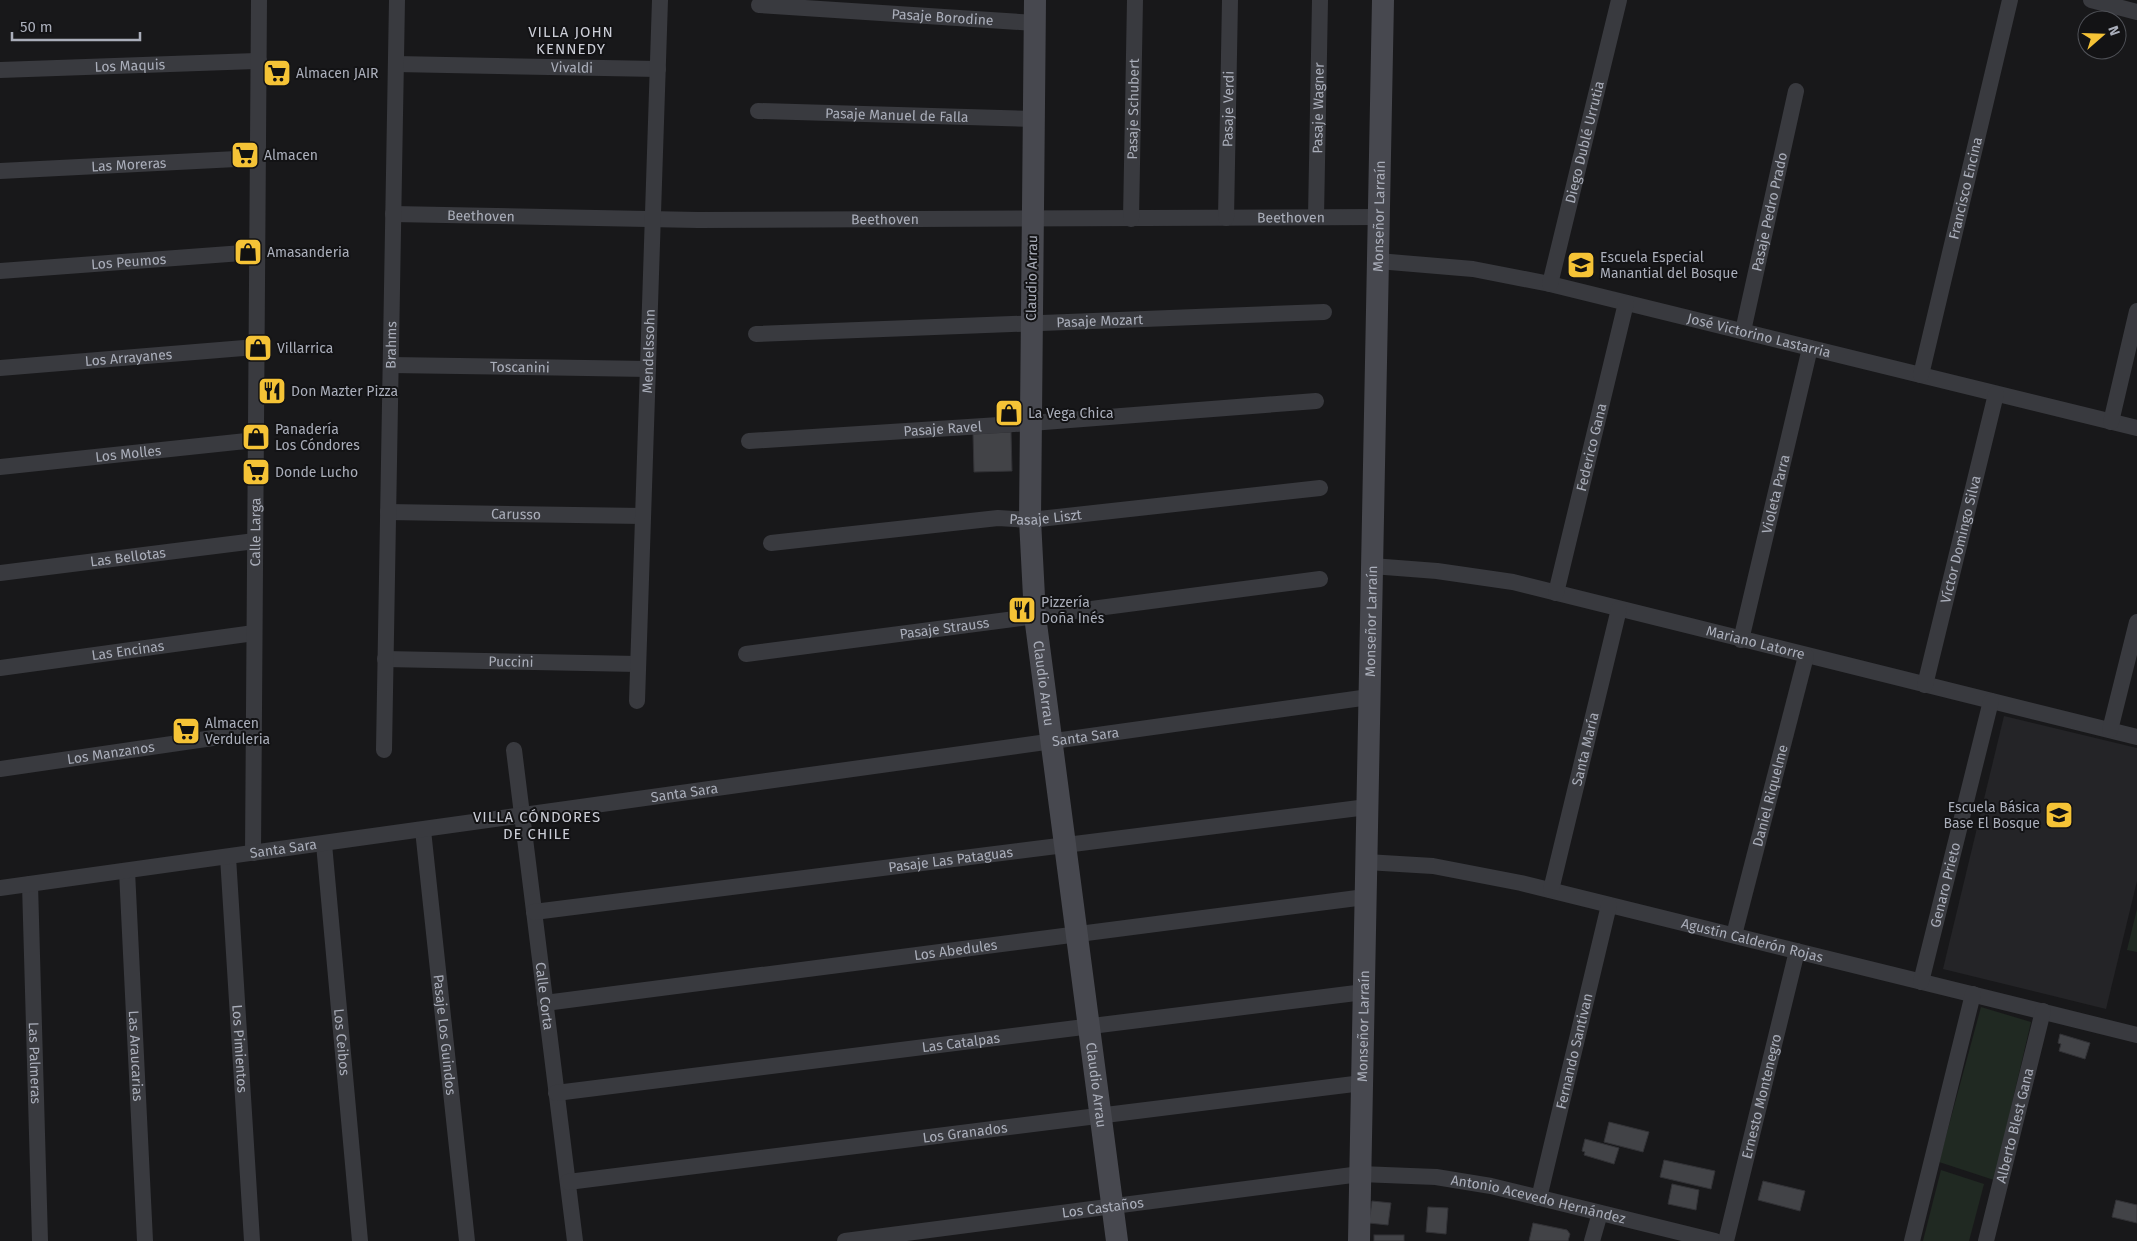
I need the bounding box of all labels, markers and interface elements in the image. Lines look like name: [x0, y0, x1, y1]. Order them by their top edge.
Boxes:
street label: Pasaje Borodine: [891, 5, 994, 29]
scale bar: [12, 10, 140, 42]
north arrow: [2077, 10, 2127, 60]
text: 50 m: [20, 18, 53, 36]
district label: VILLA JOHN KENNEDY: [528, 23, 614, 58]
text: N: [2104, 23, 2123, 38]
street label: Los Maquis: [94, 56, 166, 75]
street label: Pasaje Schubert: [1124, 57, 1142, 160]
supermarket icon: Almacen JAIR: [262, 58, 292, 88]
street label: Vivaldi: [551, 58, 593, 76]
street label: Pasaje Wagner: [1309, 62, 1327, 154]
place label: Almacen JAIR: [296, 65, 379, 82]
street label: Pasaje Verdi: [1219, 71, 1237, 147]
street label: Diego Dublé Urrutia: [1561, 79, 1608, 205]
street label: Pasaje Manuel de Falla: [825, 104, 969, 126]
street label: Francisco Encina: [1945, 135, 1986, 241]
supermarket icon: Almacen: [230, 140, 260, 170]
place label: Almacen: [264, 147, 318, 164]
street label: Pasaje Pedro Prado: [1748, 151, 1791, 273]
street label: Las Moreras: [91, 154, 167, 175]
street label: Monseñor Larraín: [1369, 160, 1388, 272]
street label: Beethoven: [447, 207, 515, 225]
street label: Beethoven: [1257, 209, 1325, 226]
street label: Beethoven: [851, 211, 919, 228]
street label: Claudio Arrau: [1023, 235, 1041, 321]
shop icon: Amasanderia: [233, 237, 263, 267]
place label: Amasanderia: [267, 244, 350, 261]
place label: Escuela Especial Manantial del Bosque: [1600, 249, 1738, 282]
street label: Los Peumos: [90, 250, 167, 273]
school or university icon: Escuela Especial Manantial del Bosque: [1566, 250, 1596, 280]
street label: Mendelssohn: [639, 309, 658, 394]
street label: José Victorino Lastarria: [1686, 309, 1833, 361]
street label: Pasaje Mozart: [1056, 310, 1144, 331]
street label: Brahms: [382, 321, 400, 369]
shop icon: Villarrica: [243, 333, 273, 363]
place label: Villarrica: [277, 340, 333, 357]
street label: Los Arrayanes: [84, 345, 173, 370]
street label: Toscanini: [490, 358, 550, 376]
restaurant icon: Don Mazter Pizza: [257, 376, 287, 406]
place label: Don Mazter Pizza: [291, 383, 398, 400]
shop icon: La Vega Chica: [994, 398, 1024, 428]
street label: Federico Gana: [1572, 401, 1610, 493]
place label: La Vega Chica: [1028, 405, 1114, 422]
street label: Pasaje Ravel: [903, 418, 982, 440]
place label: Panadería Los Cóndores: [275, 421, 360, 454]
shop icon: Panadería Los Cóndores: [241, 422, 271, 452]
street label: Los Molles: [94, 441, 163, 465]
street label: Violeta Parra: [1758, 453, 1793, 535]
supermarket icon: Donde Lucho: [241, 457, 271, 487]
place label: Donde Lucho: [275, 464, 358, 481]
street label: Víctor Domingo Silva: [1937, 474, 1984, 605]
street label: Calle Larga: [247, 497, 264, 567]
street label: Carusso: [491, 505, 541, 523]
street label: Pasaje Liszt: [1009, 506, 1083, 529]
street label: Las Bellotas: [89, 544, 167, 570]
street label: Monseñor Larraín: [1361, 565, 1381, 677]
place label: Pizzería Doña Inés: [1041, 594, 1105, 627]
restaurant icon: Pizzería Doña Inés: [1007, 595, 1037, 625]
street label: Pasaje Strauss: [898, 614, 991, 642]
street label: Mariano Latorre: [1704, 622, 1807, 663]
street label: Las Encinas: [90, 637, 166, 664]
street label: Claudio Arrau: [1030, 640, 1058, 727]
street label: Puccini: [488, 653, 534, 670]
street label: Santa María: [1568, 710, 1602, 788]
place label: Almacen Verduleria: [205, 715, 270, 748]
supermarket icon: Almacen Verduleria: [171, 716, 201, 746]
street label: Santa Sara: [1051, 723, 1120, 750]
street label: Los Manzanos: [66, 738, 156, 768]
street label: Daniel Riquelme: [1749, 743, 1791, 848]
street label: Santa Sara: [650, 779, 719, 806]
place label: Escuela Básica Base El Bosque: [1944, 799, 2040, 832]
school or university icon: Escuela Básica Base El Bosque: [2044, 800, 2074, 830]
district label: VILLA CÓNDORES DE CHILE: [473, 808, 601, 843]
street label: Santa Sara: [249, 835, 318, 862]
street label: Genaro Prieto: [1926, 841, 1964, 929]
street label: Pasaje Las Pataguas: [887, 843, 1014, 876]
street label: Agustín Calderón Rojas: [1680, 914, 1825, 966]
street label: Los Abedules: [913, 936, 999, 964]
street label: Calle Corta: [532, 961, 557, 1031]
street label: Monseñor Larraín: [1354, 970, 1373, 1082]
street label: Pasaje Los Guindos: [430, 974, 460, 1097]
street label: Fernando Santivan: [1552, 991, 1596, 1111]
street label: Los Pimientos: [229, 1004, 251, 1094]
street label: Los Ceibos: [330, 1008, 354, 1077]
street label: Las Araucarias: [125, 1010, 147, 1102]
street label: Las Palmeras: [25, 1022, 45, 1105]
street label: Las Catalpas: [921, 1029, 1001, 1056]
street label: Ernesto Montenegro: [1738, 1032, 1785, 1160]
street label: Claudio Arrau: [1082, 1041, 1111, 1129]
street label: Alberto Blest Gana: [1992, 1066, 2037, 1185]
street label: Los Granados: [921, 1119, 1009, 1146]
street label: Antonio Acevedo Hernández: [1450, 1171, 1627, 1227]
street label: Los Castaños: [1061, 1194, 1145, 1221]

